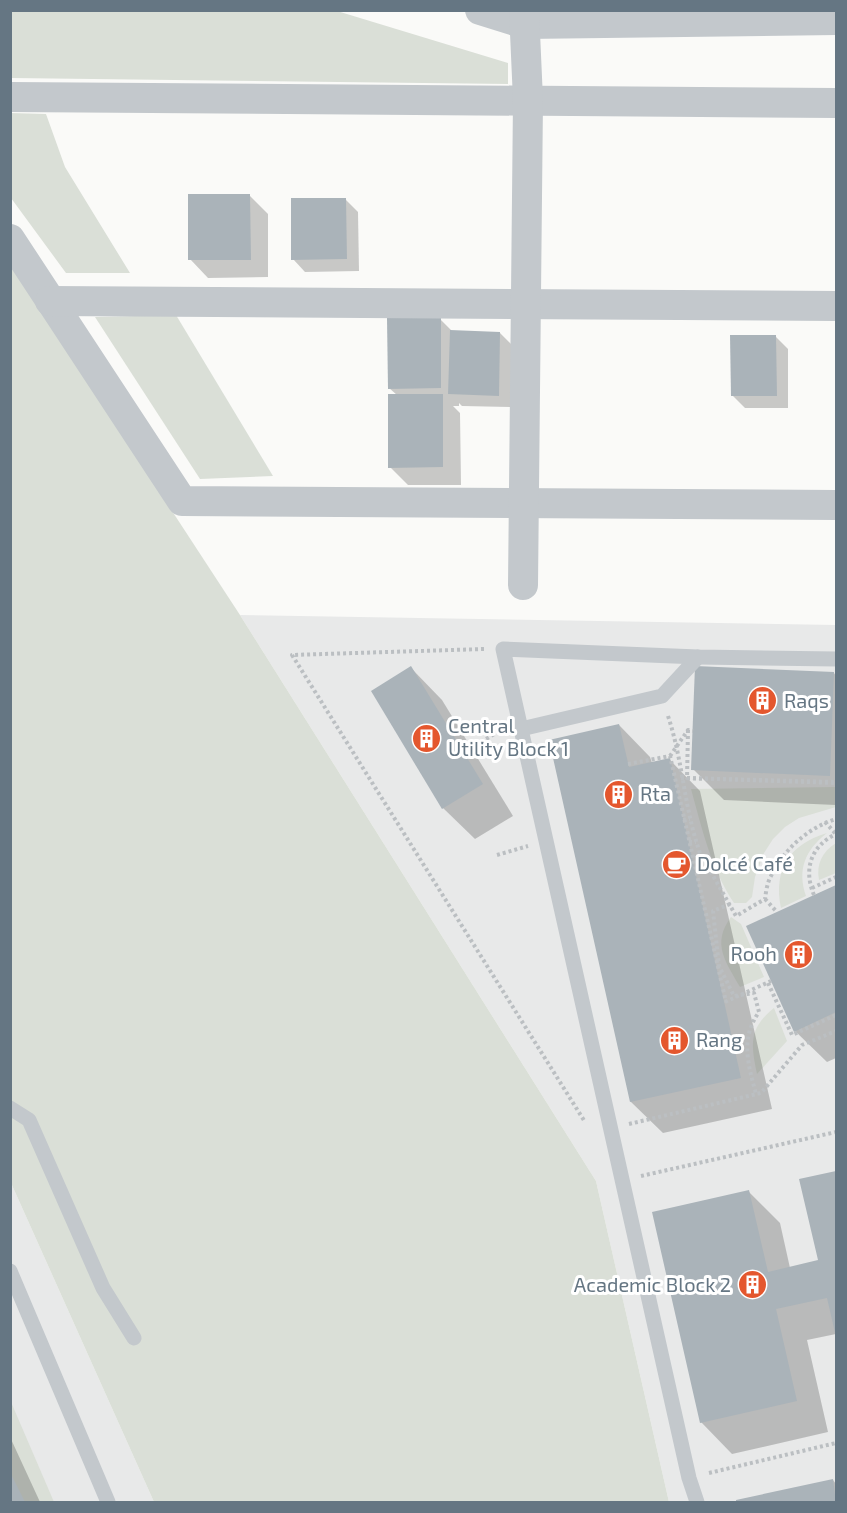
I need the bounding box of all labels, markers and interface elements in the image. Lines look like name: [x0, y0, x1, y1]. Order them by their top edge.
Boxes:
building icon: Raqs: [747, 685, 779, 717]
place label: Raqs: [784, 688, 829, 712]
place label: Central Utility Block 1: [448, 713, 569, 760]
building icon: Central Utility Block 1: [411, 722, 443, 754]
building icon: Rta: [603, 778, 635, 810]
place label: Rta: [640, 781, 671, 805]
cafe icon: Dolcé Café: [660, 848, 692, 880]
place label: Dolcé Café: [697, 851, 793, 875]
building icon: Rooh: [782, 938, 814, 970]
place label: Rooh: [730, 941, 777, 965]
building icon: Rang: [659, 1024, 691, 1056]
place label: Rang: [696, 1027, 742, 1051]
building icon: Academic Block 2: [736, 1269, 768, 1301]
place label: Academic Block 2: [574, 1272, 731, 1296]

